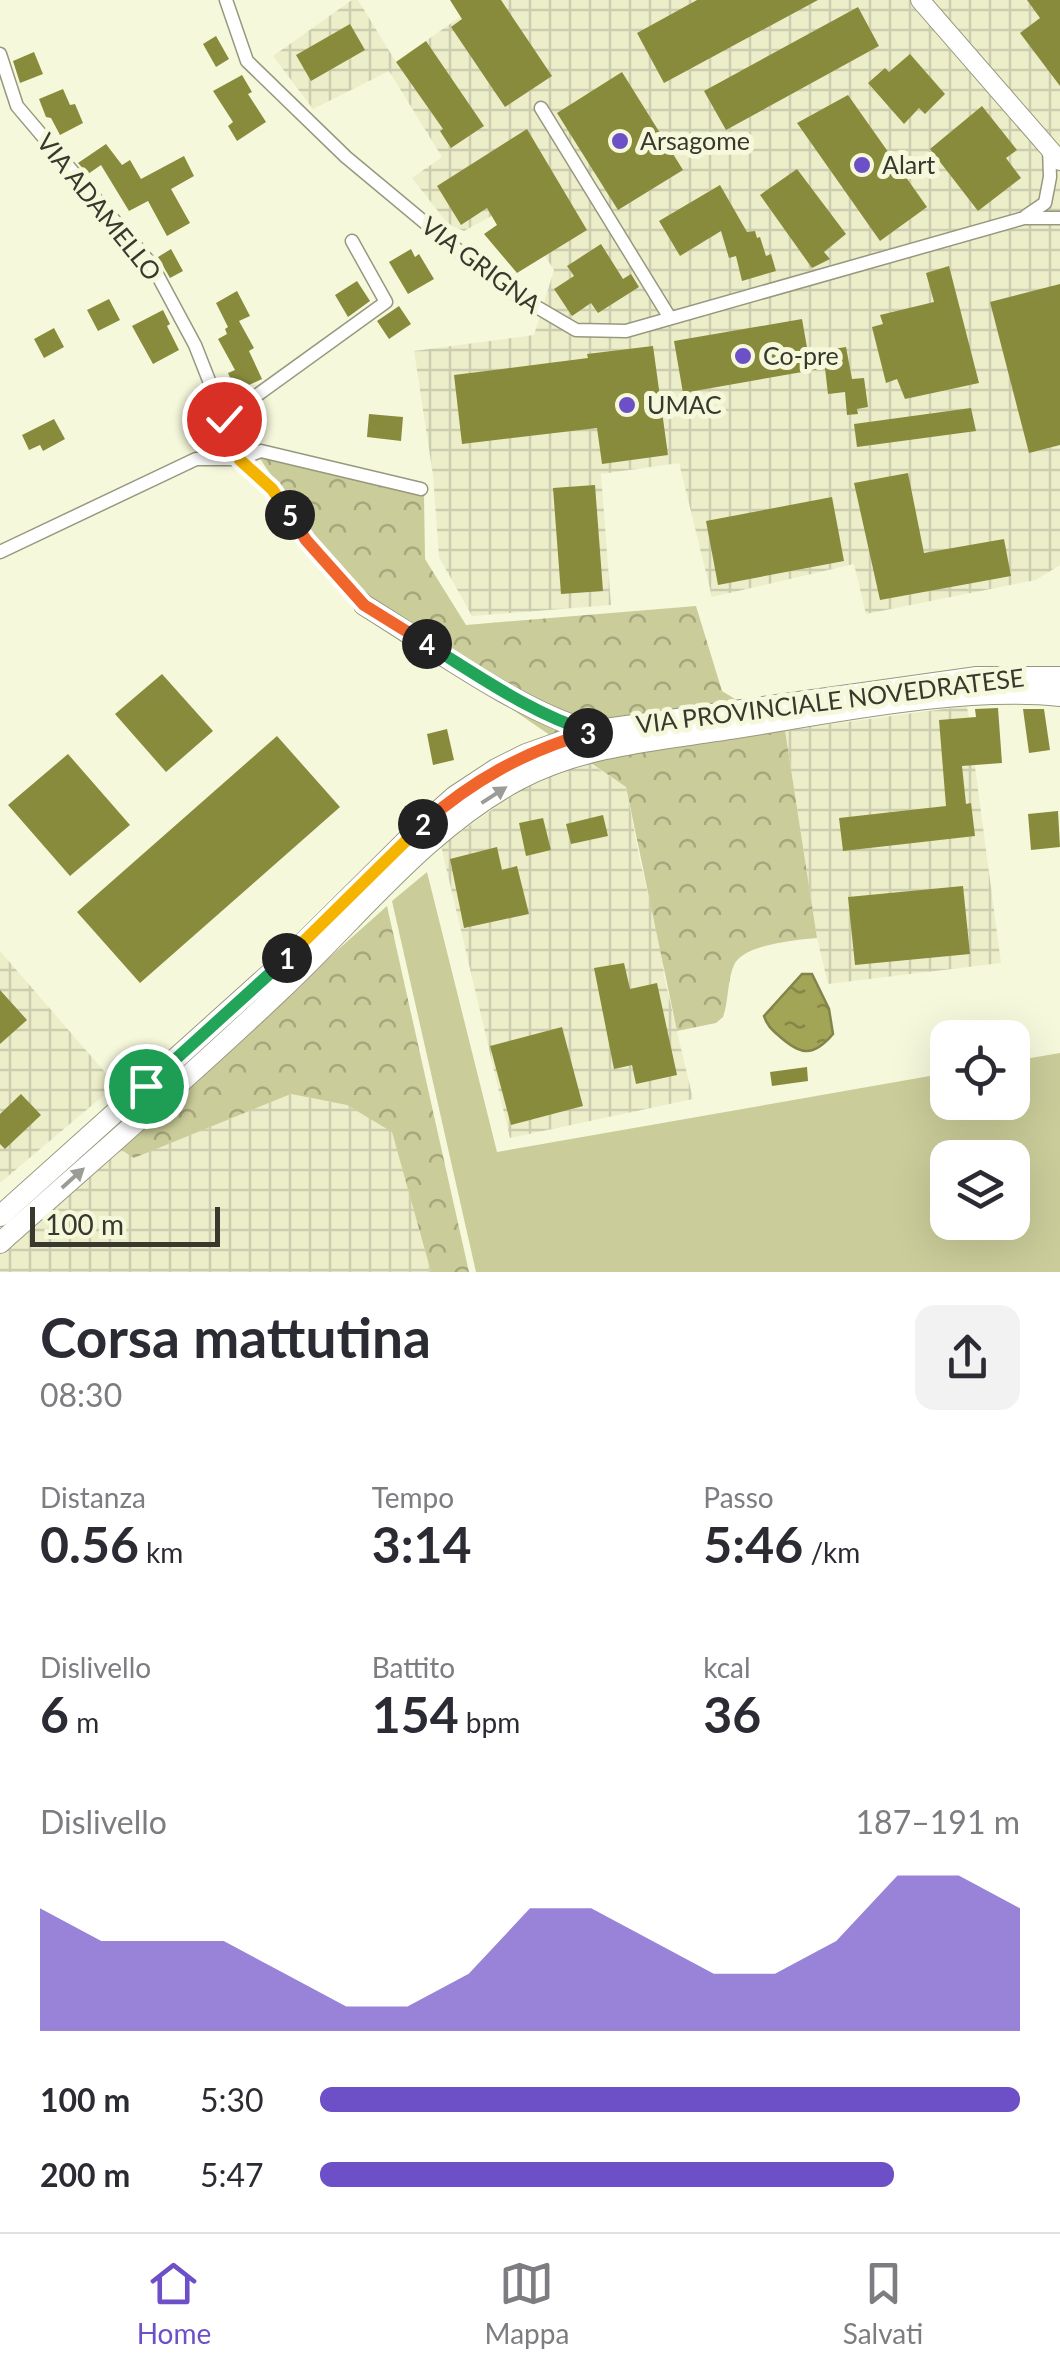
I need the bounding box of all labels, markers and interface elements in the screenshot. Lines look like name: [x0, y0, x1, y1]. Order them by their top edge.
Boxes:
place label: Arsagome: [640, 125, 750, 155]
street label: VIA ADAMELLO: [31, 127, 168, 286]
marker: Arsagome: [609, 130, 631, 152]
place label: Alart: [882, 149, 935, 179]
marker: Alart: [851, 154, 873, 176]
street label: VIA GRIGNA: [416, 210, 547, 319]
place label: Co-pre: [763, 340, 839, 370]
marker: Co-pre: [732, 345, 754, 367]
pin: [182, 377, 267, 462]
place label: UMAC: [647, 389, 722, 419]
icon: check: [197, 392, 252, 447]
marker: UMAC: [616, 394, 638, 416]
pin: 5: [265, 490, 315, 540]
text: 5: [282, 498, 298, 532]
pin: 4: [402, 619, 452, 669]
text: 4: [419, 627, 435, 661]
street label: VIA PROVINCIALE NOVEDRATESE: [634, 661, 1026, 739]
pin: 3: [563, 708, 613, 758]
text: 3: [580, 716, 596, 750]
one-way arrow: [481, 787, 508, 805]
pin: 2: [398, 799, 448, 849]
text: 2: [415, 807, 431, 841]
pin: 1: [262, 933, 312, 983]
text: 1: [279, 941, 295, 975]
map controls: [930, 1020, 1030, 1240]
button: locate: [930, 1020, 1030, 1120]
pin: [104, 1044, 189, 1129]
icon: arrive: [119, 1059, 174, 1114]
button: layers: [930, 1140, 1030, 1240]
one-way arrow: [60, 1167, 85, 1189]
scale bar: [30, 1202, 220, 1246]
text: 100 m: [45, 1207, 124, 1241]
text: Corsa mattutina: [40, 1304, 431, 1370]
button: share: [915, 1305, 1020, 1410]
text: 08:30: [40, 1375, 122, 1414]
text: Distanza: [40, 1480, 146, 1514]
text: Tempo: [372, 1480, 454, 1514]
text: Passo: [703, 1480, 774, 1514]
text: 0.56: [40, 1514, 139, 1574]
text: 3:14: [372, 1514, 472, 1574]
text: 5:46: [703, 1514, 803, 1574]
text: km: [139, 1535, 183, 1569]
text: /km: [803, 1535, 860, 1569]
text: Dislivello: [40, 1650, 151, 1684]
text: Battito: [372, 1650, 455, 1684]
text: kcal: [703, 1650, 751, 1684]
text: 6: [40, 1684, 69, 1744]
text: 154: [372, 1684, 459, 1744]
text: 36: [703, 1684, 761, 1744]
text: m: [69, 1705, 99, 1739]
text: bpm: [459, 1705, 520, 1739]
text: Dislivello: [40, 1802, 167, 1841]
text: 187–191 m: [856, 1802, 1020, 1841]
text: 100 m: [40, 2080, 130, 2119]
text: 5:30: [200, 2080, 264, 2119]
text: 200 m: [40, 2155, 130, 2194]
text: 5:47: [200, 2155, 264, 2194]
tab: Home: [137, 2256, 211, 2350]
tab: Mappa: [485, 2256, 569, 2350]
tab: Salvati: [843, 2256, 923, 2350]

